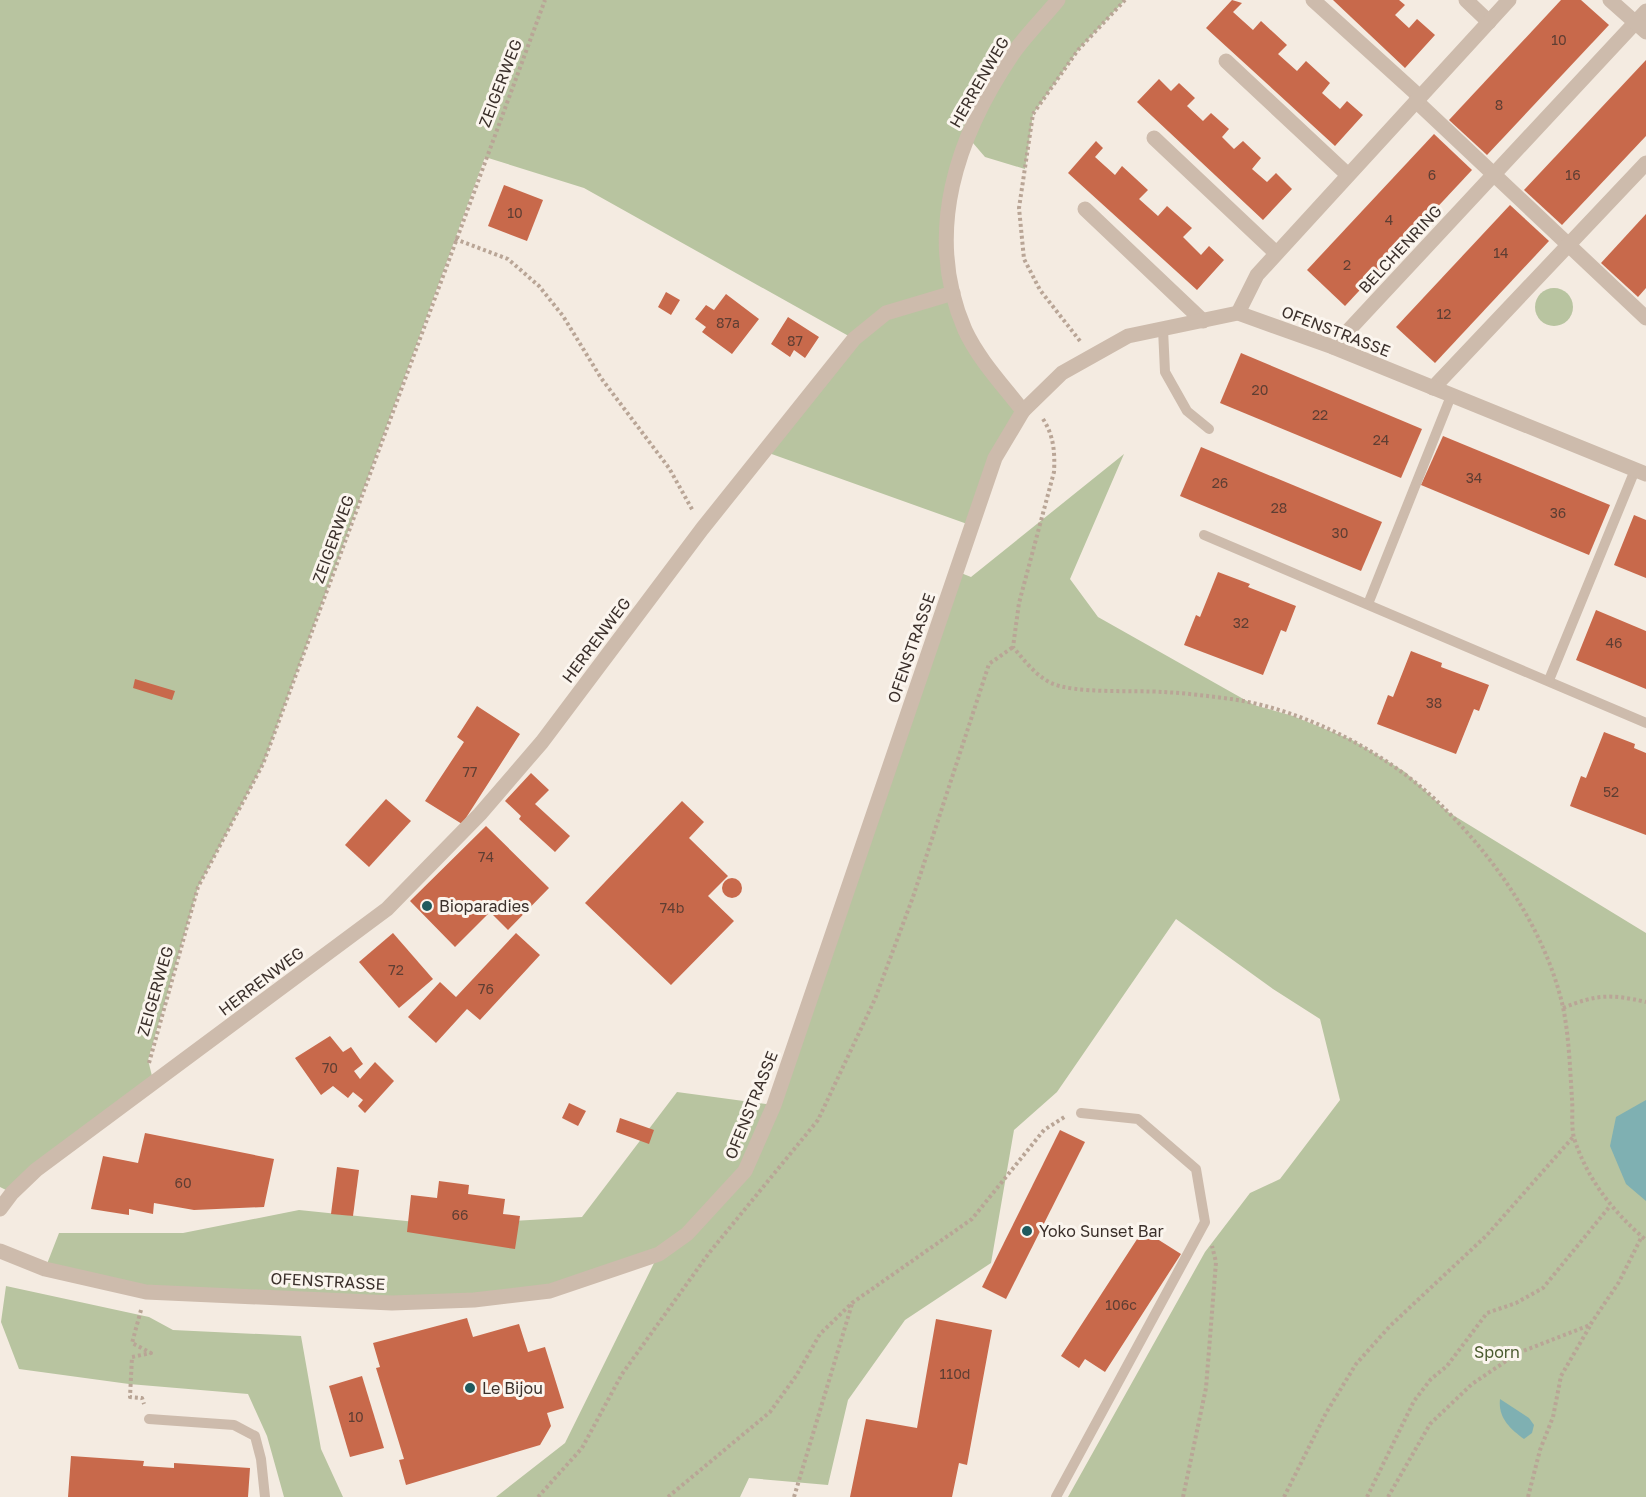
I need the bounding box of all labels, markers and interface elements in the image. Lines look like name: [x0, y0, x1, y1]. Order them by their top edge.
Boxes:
house number: 10: [1551, 31, 1567, 48]
street label: HERRENWEG: [945, 33, 1013, 131]
street label: ZEIGERWEG: [474, 36, 526, 130]
house number: 8: [1495, 96, 1503, 113]
house number: 6: [1428, 166, 1436, 183]
house number: 16: [1565, 166, 1581, 183]
street label: BELCHENRING: [1354, 201, 1446, 297]
house number: 10: [507, 204, 523, 221]
house number: 4: [1385, 211, 1393, 228]
house number: 14: [1493, 244, 1509, 261]
house number: 2: [1343, 256, 1351, 273]
street label: OFENSTRASSE: [1279, 301, 1393, 361]
house number: 12: [1437, 305, 1451, 322]
house number: 87a: [716, 314, 740, 331]
house number: 87: [787, 332, 803, 349]
house number: 20: [1252, 381, 1268, 398]
house number: 22: [1312, 406, 1328, 423]
house number: 24: [1373, 431, 1389, 448]
house number: 34: [1466, 469, 1482, 486]
house number: 26: [1212, 474, 1228, 491]
street label: ZEIGERWEG: [308, 492, 358, 586]
house number: 28: [1271, 499, 1287, 516]
house number: 36: [1550, 504, 1566, 521]
house number: 30: [1332, 524, 1348, 541]
street label: OFENSTRASSE: [883, 590, 939, 706]
street label: HERRENWEG: [557, 593, 635, 687]
house number: 32: [1233, 614, 1249, 631]
house number: 46: [1605, 634, 1623, 651]
house number: 38: [1426, 694, 1442, 711]
house number: 77: [463, 763, 477, 780]
house number: 52: [1603, 783, 1619, 800]
house number: 74: [478, 848, 494, 865]
place label: Bioparadies: [439, 896, 530, 916]
marker: Bioparadies: [420, 899, 434, 913]
house number: 74b: [660, 899, 684, 916]
street label: HERRENWEG: [214, 942, 308, 1020]
street label: ZEIGERWEG: [133, 944, 177, 1038]
house number: 72: [388, 961, 404, 978]
house number: 76: [478, 980, 494, 997]
street label: OFENSTRASSE: [720, 1048, 782, 1162]
house number: 70: [322, 1059, 338, 1076]
house number: 60: [174, 1174, 192, 1191]
house number: 66: [452, 1206, 468, 1223]
place label: Yoko Sunset Bar: [1039, 1221, 1164, 1241]
marker: Yoko Sunset Bar: [1020, 1224, 1034, 1238]
street label: OFENSTRASSE: [270, 1268, 386, 1294]
house number: 106c: [1105, 1296, 1137, 1313]
park label: Sporn: [1474, 1342, 1520, 1362]
house number: 110d: [940, 1365, 970, 1382]
place label: Le Bijou: [482, 1378, 543, 1398]
marker: Le Bijou: [463, 1381, 477, 1395]
house number: 10: [348, 1408, 364, 1425]

